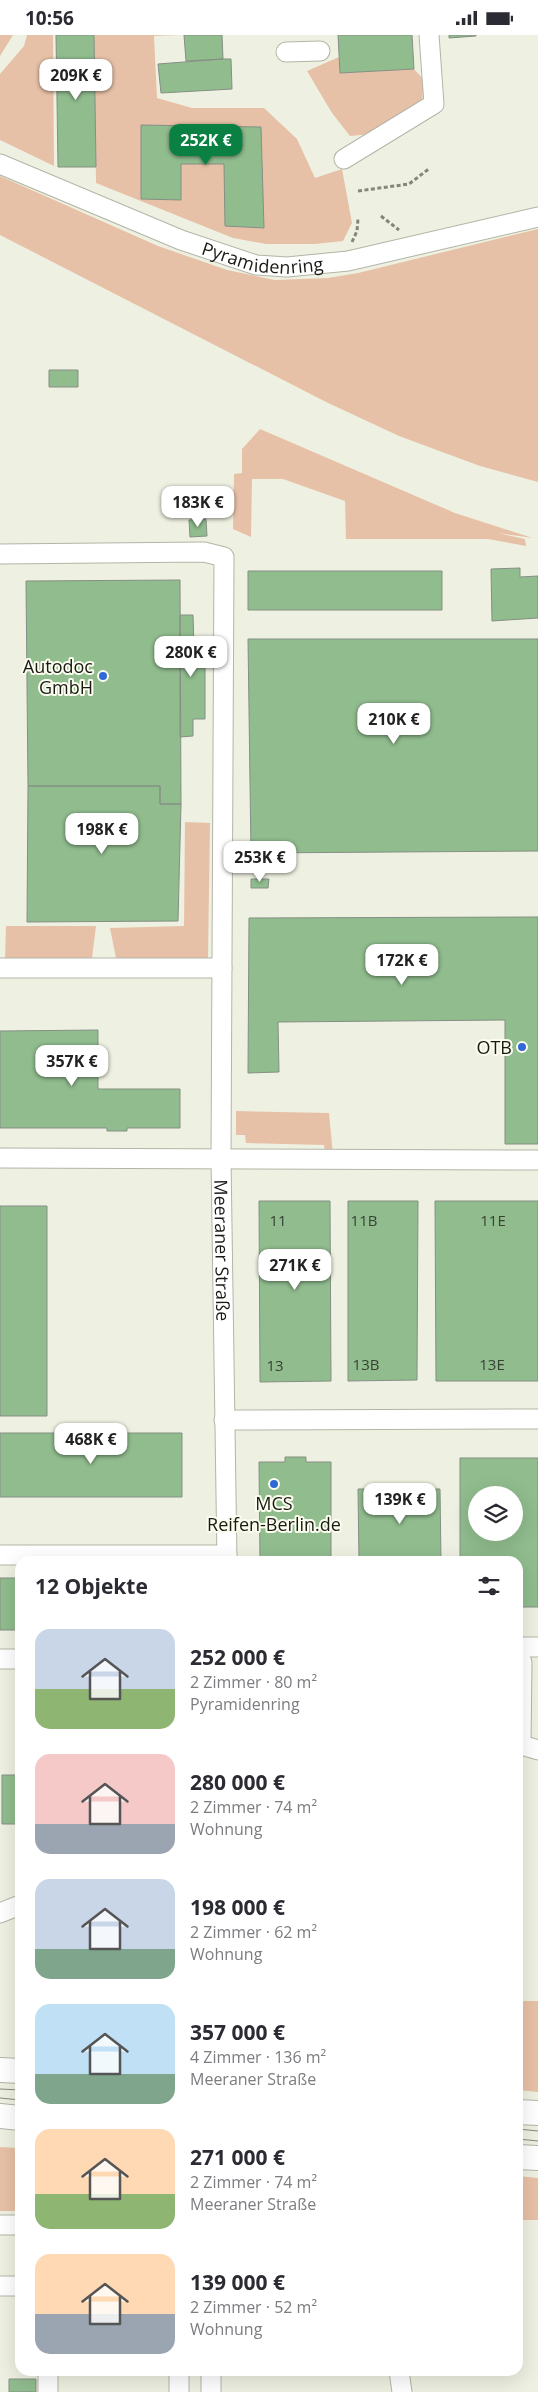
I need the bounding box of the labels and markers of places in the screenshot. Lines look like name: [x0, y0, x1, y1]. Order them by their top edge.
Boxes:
pin: 209K €: [35, 58, 117, 101]
pin: 252K €: [165, 123, 247, 166]
pin: 183K €: [157, 485, 239, 528]
pin: 280K €: [150, 635, 232, 678]
place label: Autodoc GmbH: [23, 654, 93, 699]
marker: Autodoc GmbH: [97, 670, 109, 682]
pin: 210K €: [353, 703, 435, 745]
pin: 198K €: [61, 813, 143, 855]
pin: 253K €: [219, 841, 301, 883]
pin: 172K €: [361, 943, 443, 986]
place label: OTB: [476, 1035, 512, 1059]
marker: OTB: [516, 1041, 528, 1053]
pin: 357K €: [31, 1045, 113, 1087]
pin: 271K €: [254, 1249, 336, 1291]
pin: 468K €: [50, 1423, 132, 1465]
marker: MCS Reifen-Berlin.de: [268, 1478, 280, 1490]
pin: 139K €: [359, 1483, 441, 1525]
place label: MCS Reifen-Berlin.de: [207, 1491, 341, 1536]

